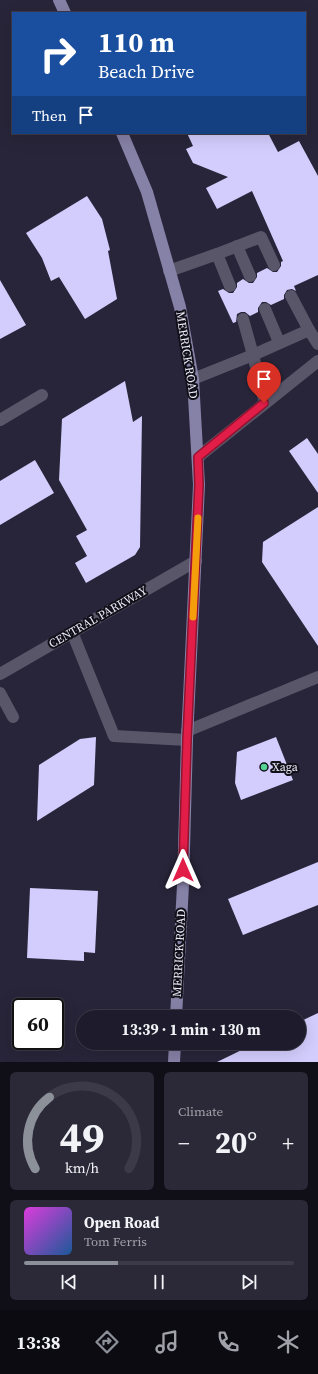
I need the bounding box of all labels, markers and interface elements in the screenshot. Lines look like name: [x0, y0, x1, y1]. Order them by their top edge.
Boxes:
text: 110 m: [98, 23, 175, 61]
icon: right: [32, 28, 84, 80]
text: Beach Drive: [98, 59, 194, 84]
icon: arrive: [75, 104, 97, 126]
text: Then: [32, 105, 67, 126]
street label: MERRICK ROAD: [172, 310, 202, 400]
pin: [247, 362, 281, 403]
icon: arrive: [253, 368, 275, 390]
street label: CENTRAL PARKWAY: [46, 582, 150, 652]
place label: Xaga: [272, 759, 299, 775]
marker: Xaga: [259, 762, 269, 772]
position arrow: [162, 849, 204, 891]
street label: MERRICK ROAD: [169, 909, 189, 997]
speed limit sign: 60: [12, 998, 64, 1050]
text: 13:39 · 1 min · 130 m: [122, 1019, 261, 1040]
text: Climate: [178, 1103, 223, 1120]
text: 49: [59, 1109, 105, 1166]
text: 20°: [215, 1122, 257, 1163]
text: −: [178, 1128, 190, 1158]
text: +: [282, 1128, 294, 1158]
text: km/h: [65, 1158, 99, 1178]
text: Open Road: [84, 1212, 159, 1233]
text: Tom Ferris: [84, 1233, 147, 1250]
icon: previous: [58, 1271, 80, 1293]
icon: pause: [148, 1271, 170, 1293]
icon: next: [238, 1271, 260, 1293]
icon: directions: [93, 1328, 121, 1356]
icon: music: [153, 1328, 181, 1356]
icon: phone: [214, 1328, 242, 1356]
icon: climate: [274, 1328, 302, 1356]
text: 13:38: [16, 1330, 61, 1355]

